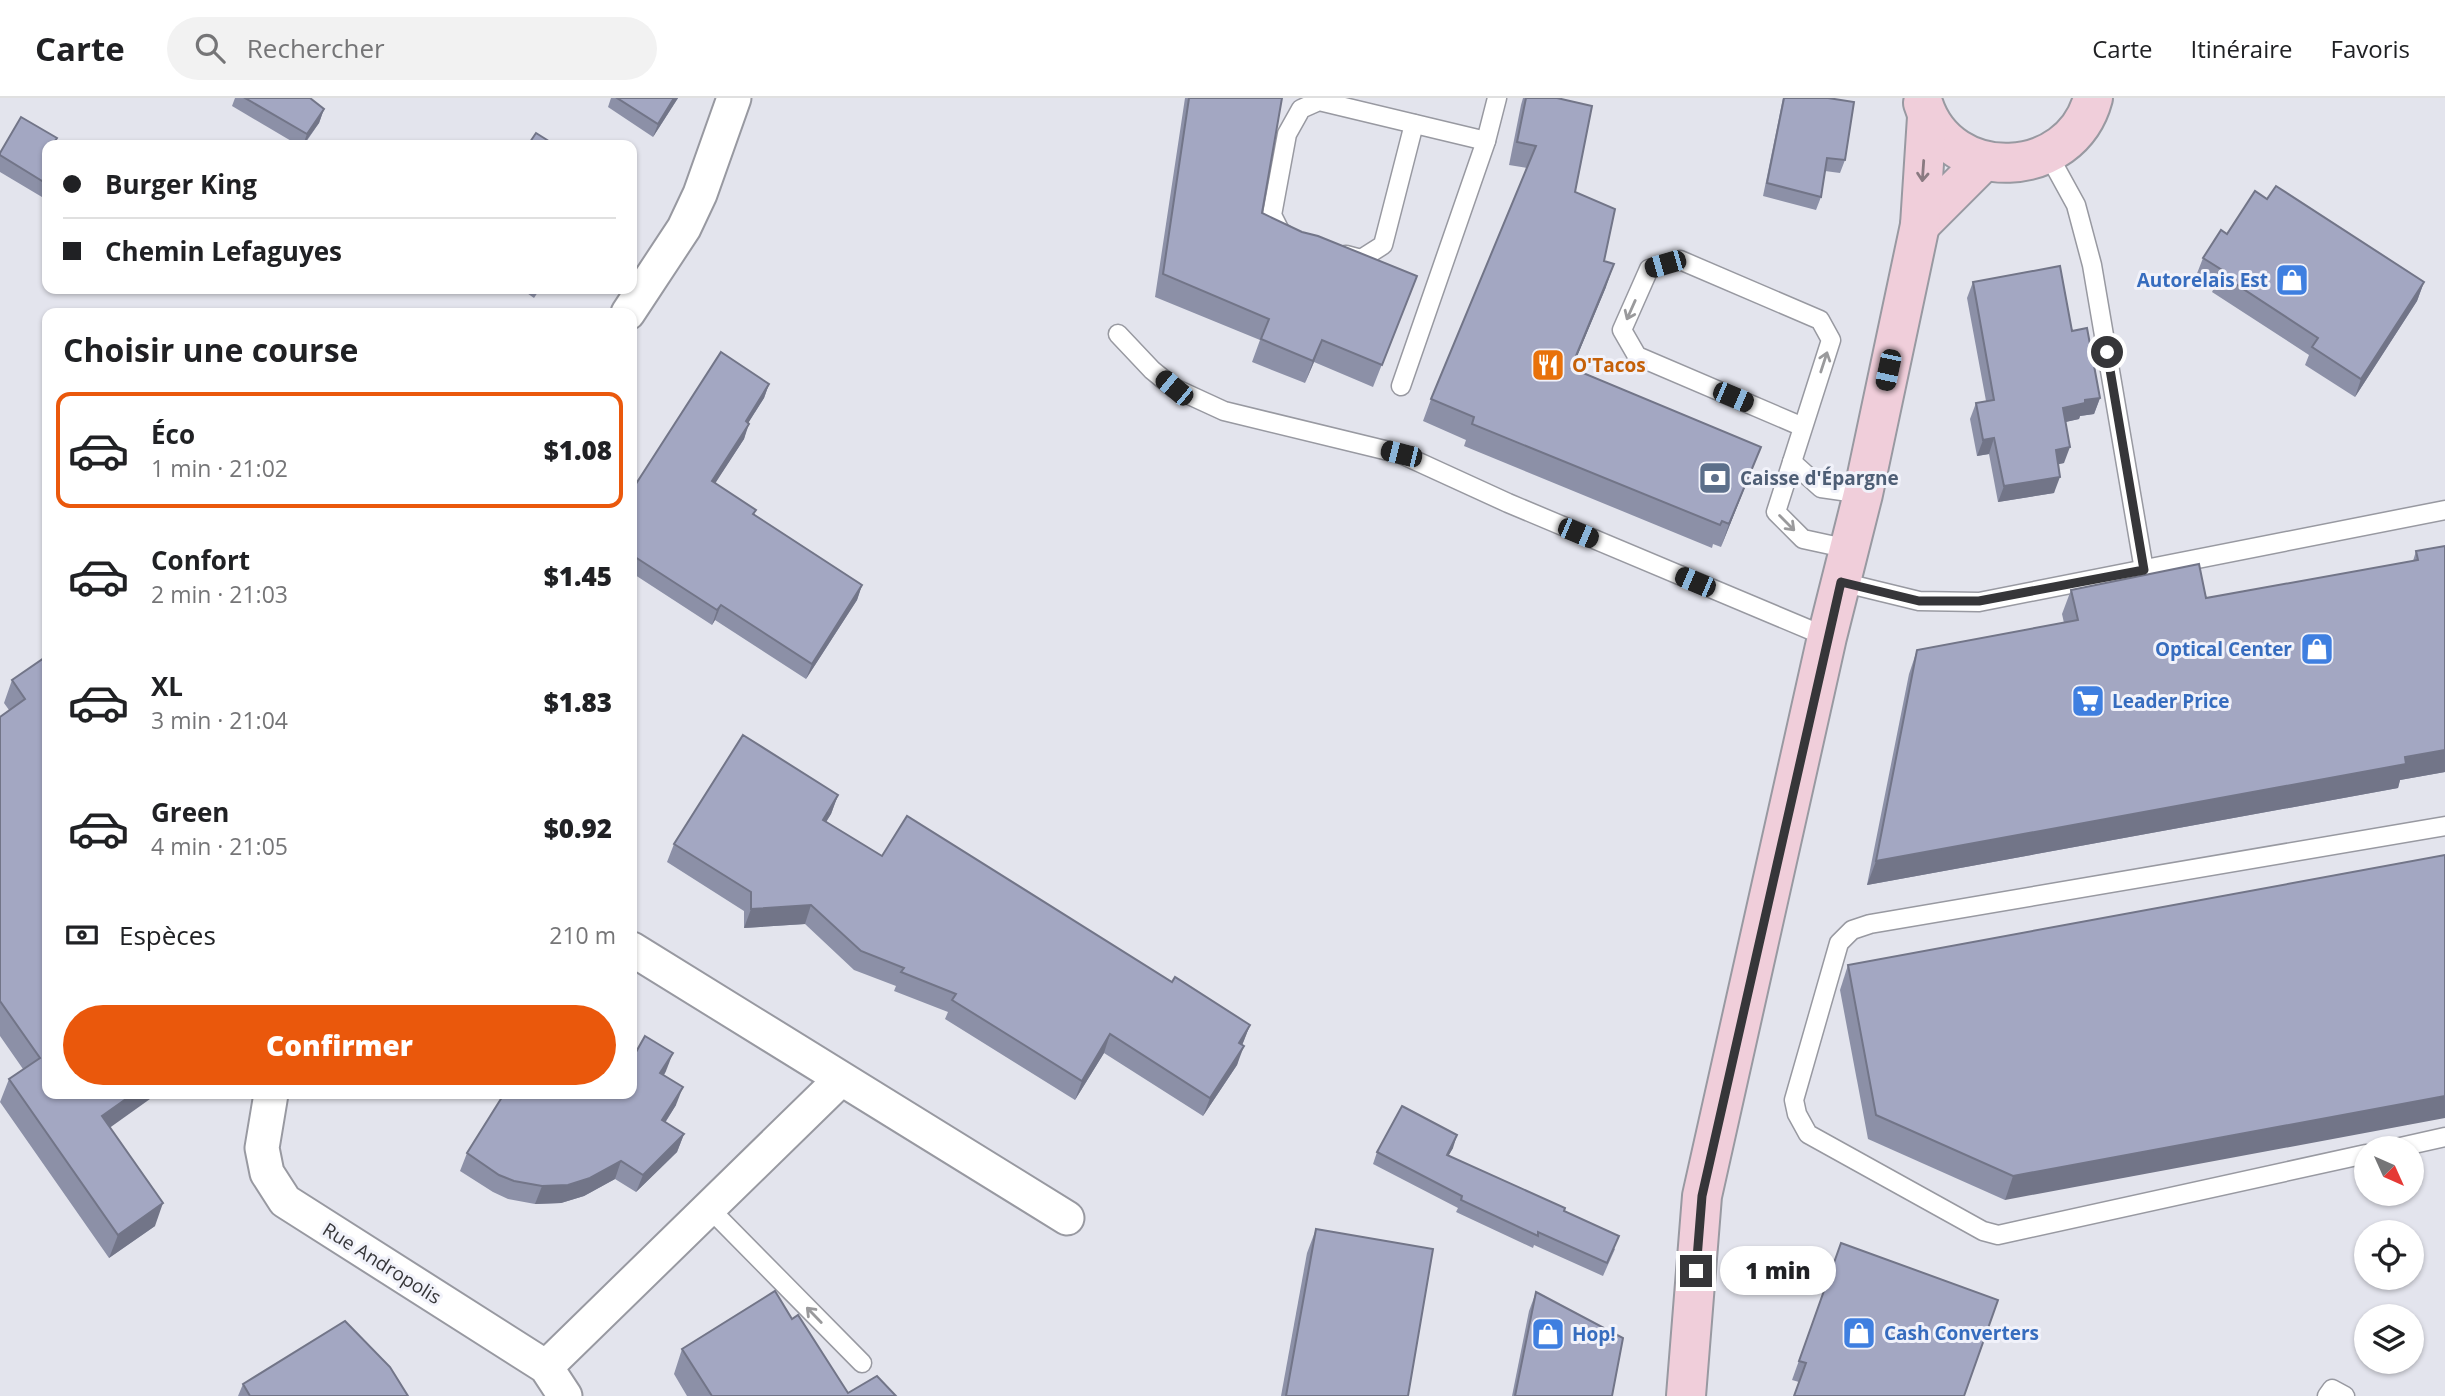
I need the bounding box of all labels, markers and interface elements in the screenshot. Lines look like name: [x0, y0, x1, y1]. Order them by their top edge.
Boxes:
search box: [167, 17, 657, 80]
text: Carte: [35, 26, 125, 71]
icon: search: [191, 29, 229, 67]
text: Rechercher: [247, 30, 385, 66]
text: Carte: [2092, 32, 2153, 65]
text: Itinéraire: [2191, 32, 2293, 65]
text: Favoris: [2331, 32, 2410, 65]
one-way arrow: [1917, 159, 1930, 182]
text: Burger King: [105, 166, 257, 202]
text: Chemin Lefaguyes: [105, 233, 342, 269]
car: [1642, 248, 1689, 280]
shop icon: Autorelais Est: [2273, 261, 2311, 299]
place label: Autorelais Est: [2137, 267, 2268, 293]
one-way arrow: [1624, 299, 1637, 320]
text: Choisir une course: [63, 328, 358, 371]
route start: [2091, 336, 2123, 368]
restaurant icon: O'Tacos: [1529, 346, 1567, 384]
car: [1874, 347, 1903, 393]
place label: O'Tacos: [1572, 352, 1646, 378]
one-way arrow: [1818, 352, 1831, 374]
car: [1152, 366, 1197, 410]
car: [1710, 379, 1757, 415]
text: Éco: [151, 416, 195, 452]
icon: car: [67, 419, 130, 482]
text: $1.08: [544, 432, 612, 468]
car: [1379, 439, 1424, 469]
text: 1 min · 21:02: [151, 452, 288, 484]
bank icon: Caisse d'Épargne: [1696, 459, 1734, 497]
place label: Caisse d'Épargne: [1740, 465, 1899, 491]
car: [1555, 515, 1602, 551]
one-way arrow: [1779, 515, 1796, 532]
text: Confort: [151, 542, 250, 578]
icon: car: [67, 545, 130, 608]
text: $1.45: [544, 558, 612, 594]
car: [1672, 564, 1719, 600]
text: 2 min · 21:03: [151, 578, 288, 610]
shop icon: Optical Center: [2298, 630, 2336, 668]
place label: Optical Center: [2155, 636, 2292, 662]
text: XL: [151, 668, 183, 704]
icon: car: [67, 671, 130, 734]
supermarket icon: Leader Price: [2069, 682, 2107, 720]
text: $1.83: [544, 684, 612, 720]
place label: Leader Price: [2112, 688, 2230, 714]
text: 3 min · 21:04: [151, 704, 288, 736]
text: Green: [151, 794, 229, 830]
icon: car: [67, 797, 130, 860]
text: $0.92: [544, 810, 612, 846]
text: 4 min · 21:05: [151, 830, 288, 862]
icon: cash: [63, 916, 101, 954]
text: Espèces: [119, 917, 216, 953]
text: 210 m: [549, 919, 616, 951]
button: Confirmer: [63, 1005, 616, 1085]
north arrow: [2354, 1136, 2424, 1206]
map controls: [2354, 1136, 2424, 1374]
street label: Rue Andropolis: [318, 1216, 446, 1310]
button: locate: [2354, 1220, 2424, 1290]
callout: 1 min: [1720, 1246, 1836, 1296]
text: 1 min: [1745, 1254, 1811, 1286]
route end: [1680, 1255, 1712, 1287]
button: layers: [2354, 1304, 2424, 1374]
one-way arrow: [805, 1307, 822, 1324]
shop icon: Cash Converters: [1840, 1314, 1878, 1352]
shop icon: Hop!: [1529, 1315, 1567, 1353]
place label: Cash Converters: [1884, 1320, 2039, 1346]
place label: Hop!: [1572, 1321, 1616, 1347]

